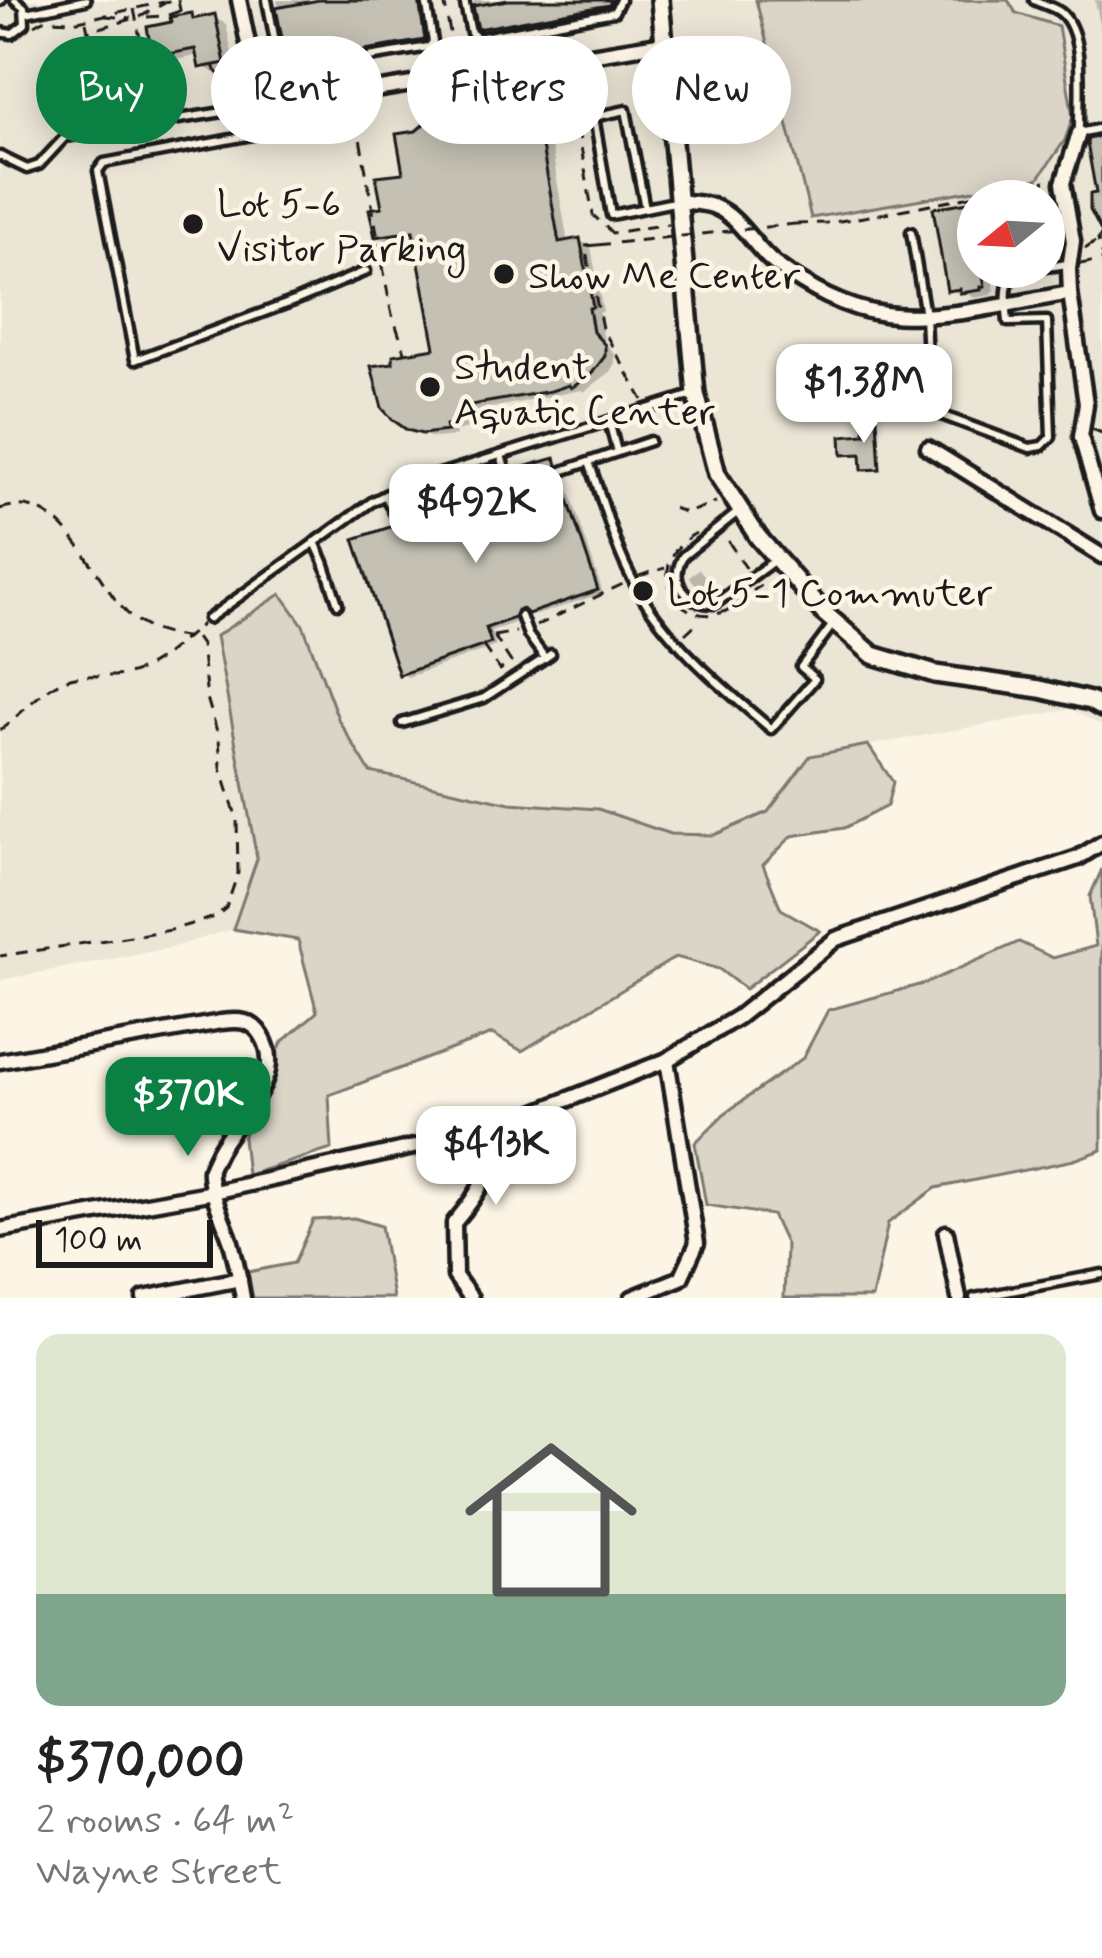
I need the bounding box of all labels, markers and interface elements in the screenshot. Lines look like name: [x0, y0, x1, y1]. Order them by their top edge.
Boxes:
chip: Buy: [36, 36, 187, 144]
chip: Rent: [211, 36, 383, 144]
chip: Filters: [407, 36, 608, 144]
chip: New: [632, 36, 791, 144]
place label: Lot 5-6 Visitor Parking: [217, 180, 466, 279]
north arrow: [957, 180, 1065, 288]
map controls: [957, 180, 1065, 288]
marker: Lot 5-6 Visitor Parking: [180, 211, 206, 237]
place label: Show Me Center: [528, 252, 801, 303]
marker: Show Me Center: [491, 261, 517, 287]
place label: Student Aquatic Center: [454, 343, 715, 439]
pin: $1.38M: [766, 344, 962, 446]
text: $1.38M: [803, 357, 925, 408]
marker: Student Aquatic Center: [417, 374, 443, 400]
pin: $492K: [392, 464, 560, 566]
text: $492K: [416, 477, 536, 528]
place label: Lot 5-1 Commuter: [667, 569, 993, 620]
marker: Lot 5-1 Commuter: [630, 578, 656, 604]
pin: $370K: [104, 1057, 272, 1159]
text: $370K: [132, 1070, 244, 1121]
pin: $413K: [412, 1106, 580, 1208]
text: $413K: [443, 1119, 549, 1170]
scale bar: [36, 1214, 213, 1267]
text: 100 m: [54, 1219, 143, 1263]
icon: home: [443, 1412, 659, 1628]
text: $370,000: [36, 1730, 245, 1796]
text: 2 rooms · 64 m²: [36, 1796, 294, 1847]
text: Wayne Street: [36, 1847, 282, 1898]

